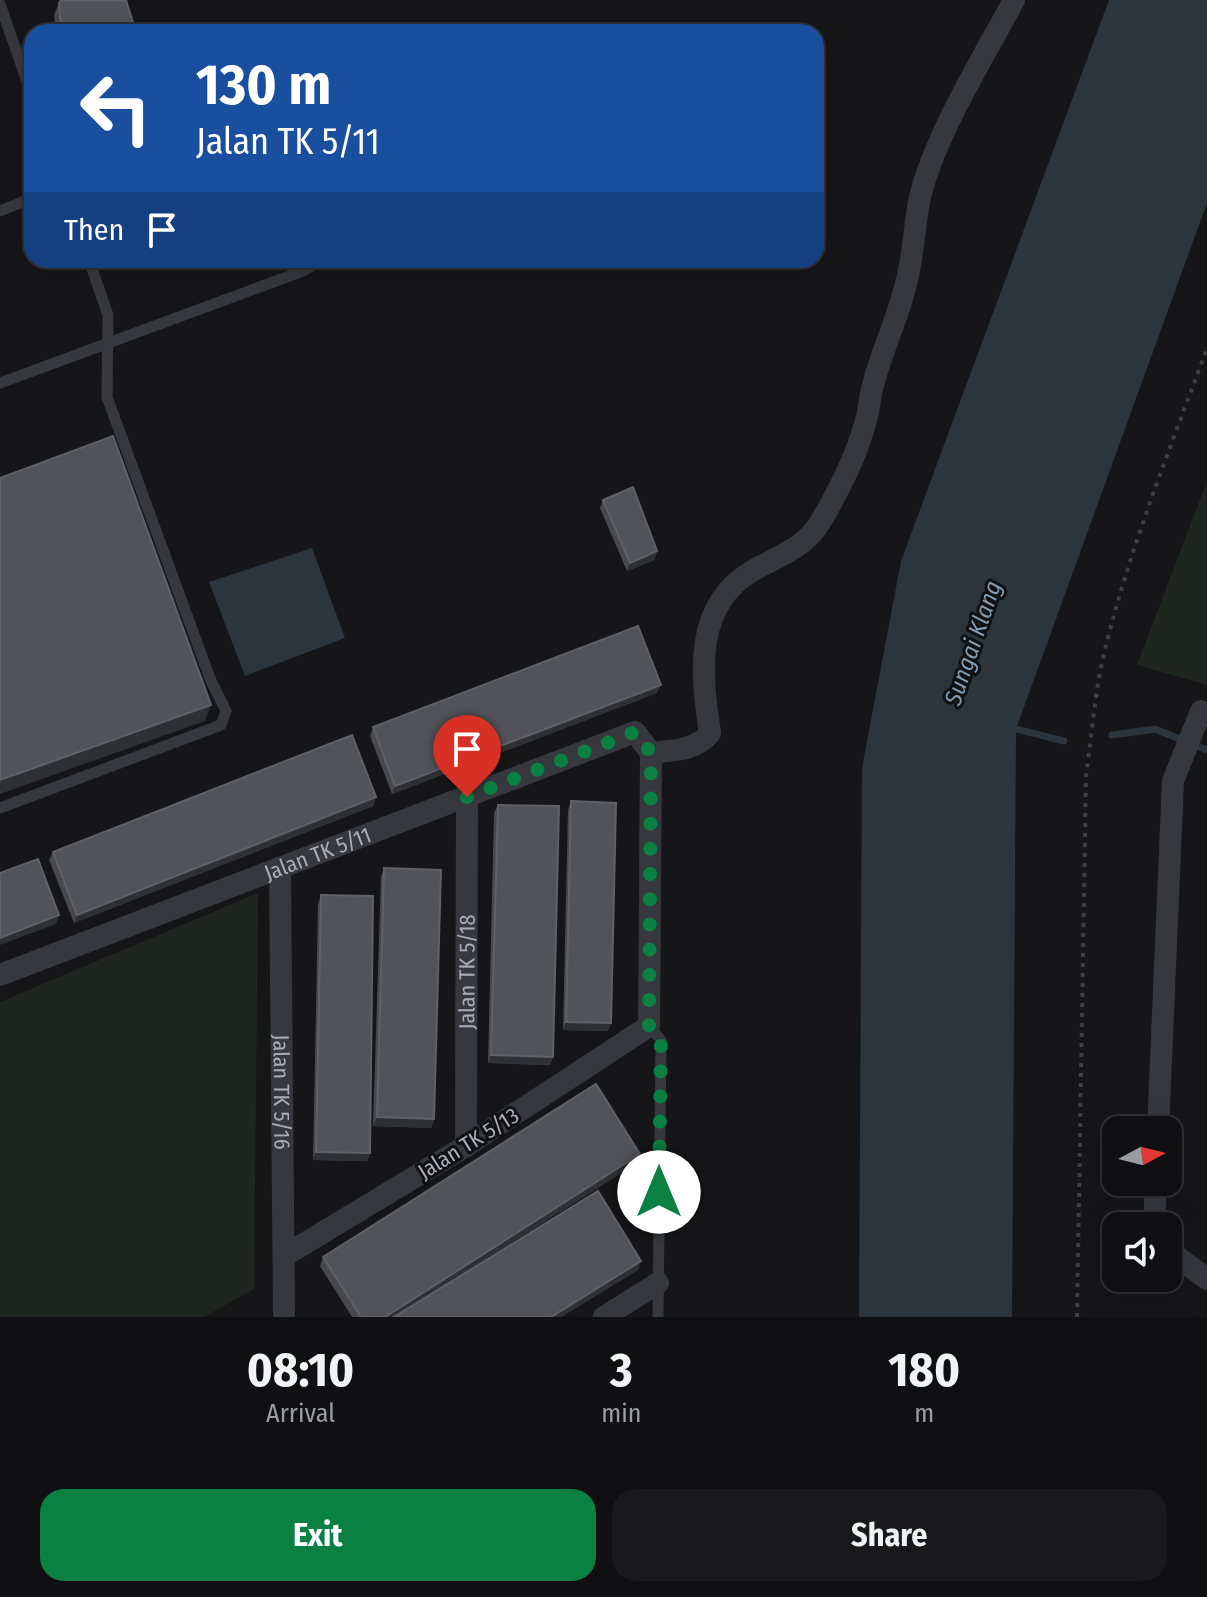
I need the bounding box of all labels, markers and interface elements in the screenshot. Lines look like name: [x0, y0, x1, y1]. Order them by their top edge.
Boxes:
text: 130 m: [196, 52, 331, 119]
icon: left: [64, 56, 168, 160]
text: Jalan TK 5/11: [196, 120, 380, 164]
icon: arrive: [140, 208, 184, 252]
text: Then: [64, 212, 124, 248]
water label: Sungai Klang: [938, 577, 1007, 710]
pin: [433, 715, 501, 797]
icon: arrive: [445, 727, 489, 771]
street label: Jalan TK 5/11: [260, 821, 375, 887]
street label: Jalan TK 5/18: [453, 914, 481, 1030]
street label: Jalan TK 5/16: [267, 1034, 296, 1150]
street label: Jalan TK 5/13: [413, 1102, 524, 1185]
north arrow: [1102, 1116, 1182, 1196]
map controls: [1102, 1116, 1182, 1292]
position arrow: [617, 1150, 701, 1234]
button: sound: [1102, 1212, 1182, 1292]
text: 08:10: [247, 1341, 354, 1399]
text: 3: [610, 1341, 633, 1399]
text: 180: [888, 1341, 960, 1399]
text: Arrival: [266, 1398, 335, 1429]
text: min: [601, 1398, 641, 1429]
text: m: [914, 1398, 934, 1429]
button: Exit: [40, 1489, 596, 1581]
button: Share: [612, 1489, 1167, 1581]

